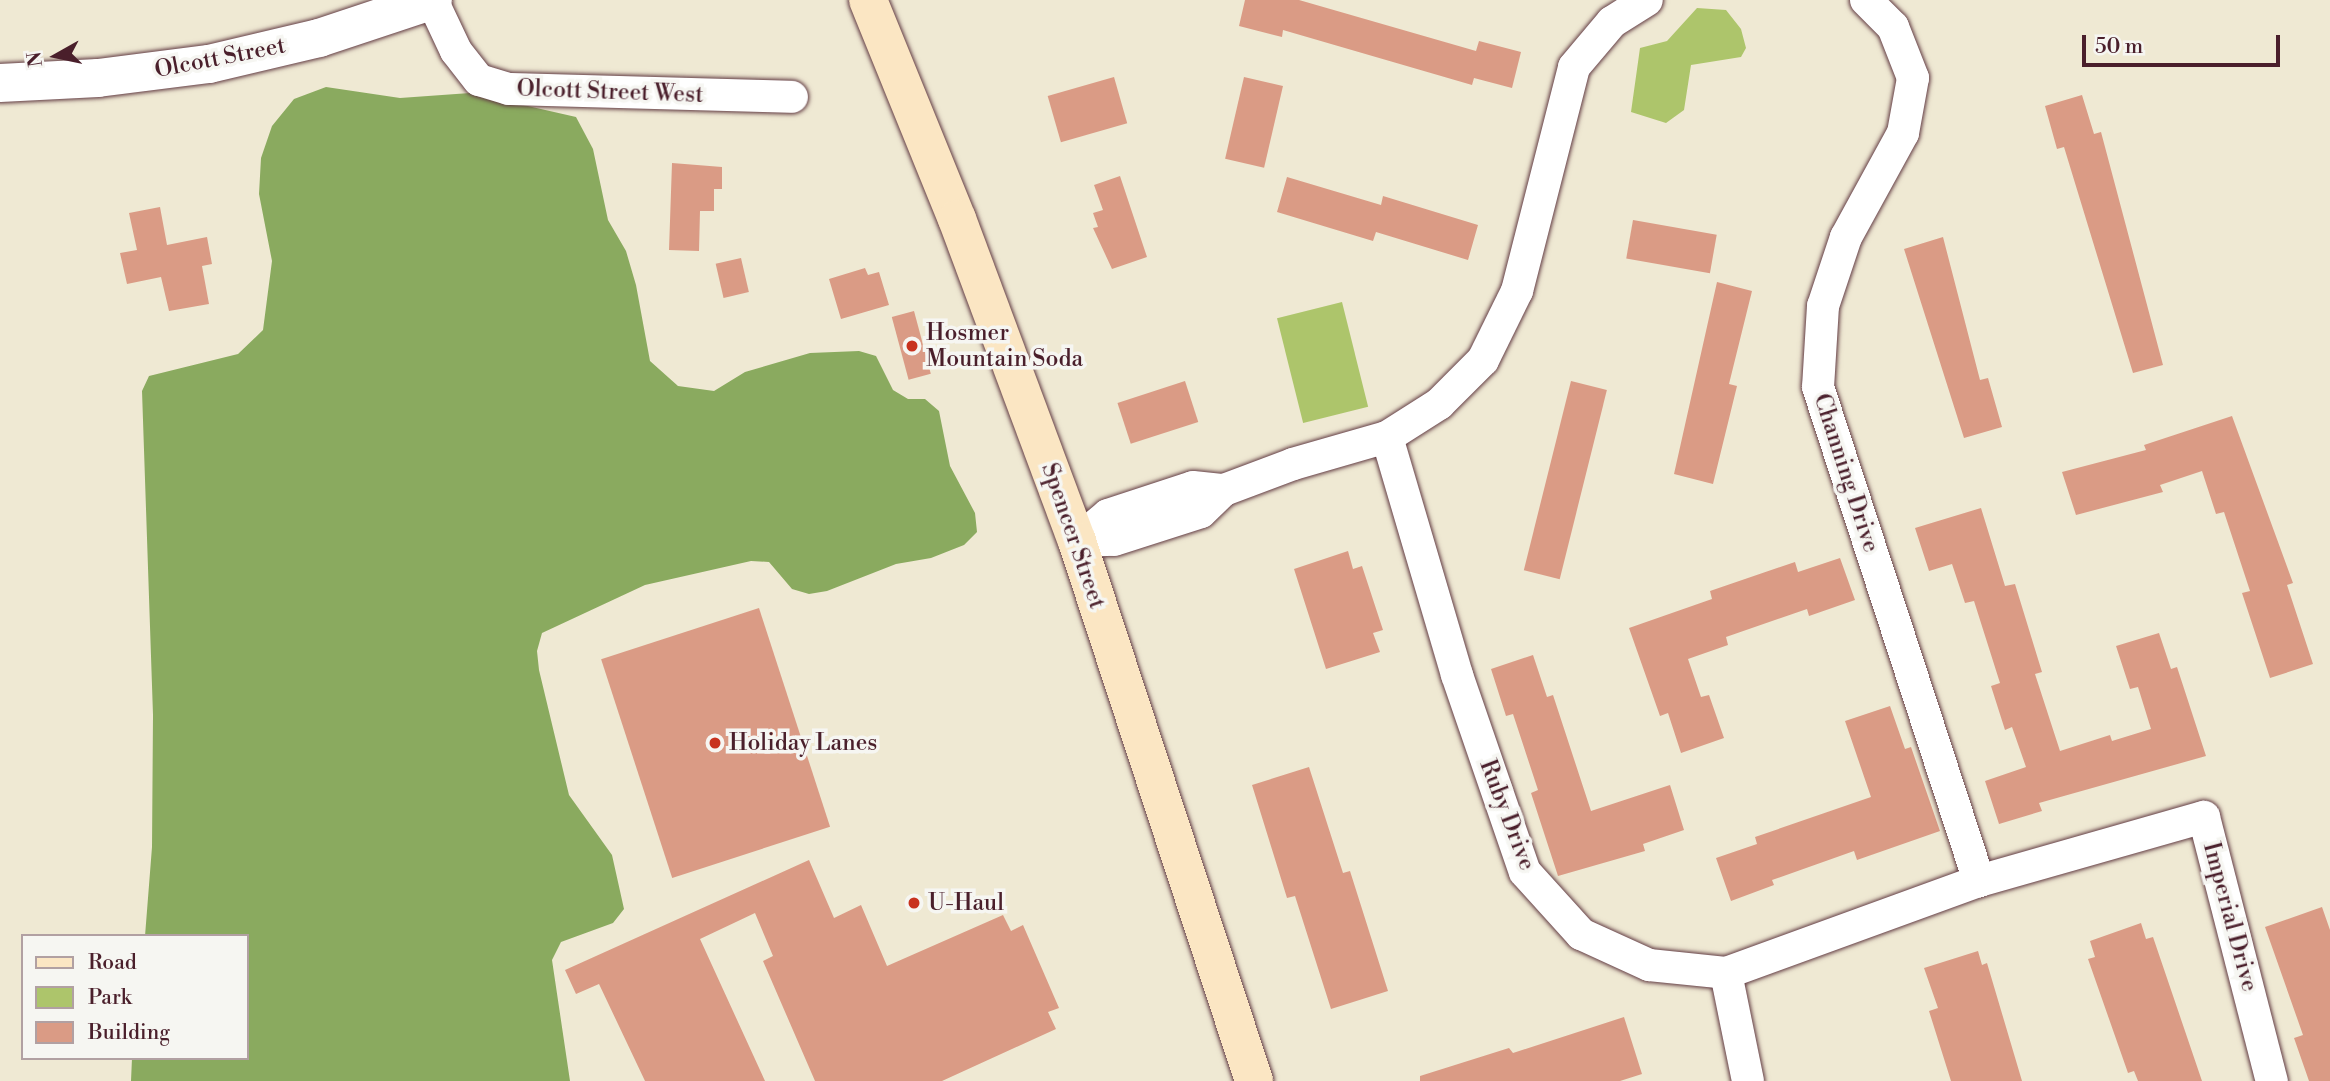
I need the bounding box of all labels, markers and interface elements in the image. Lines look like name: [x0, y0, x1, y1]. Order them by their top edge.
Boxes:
north arrow: [21, 21, 91, 91]
scale bar: [2085, 21, 2283, 65]
street label: Olcott Street: [152, 32, 288, 84]
text: 50 m: [2095, 34, 2143, 60]
text: N: [22, 50, 48, 69]
street label: Olcott Street West: [516, 75, 704, 109]
place label: Hosmer Mountain Soda: [926, 319, 1083, 373]
marker: Hosmer Mountain Soda: [904, 338, 920, 354]
street label: Channing Drive: [1807, 390, 1885, 556]
street label: Spencer Street: [1035, 460, 1111, 612]
place label: Holiday Lanes: [729, 729, 877, 757]
marker: Holiday Lanes: [707, 735, 723, 751]
street label: Ruby Drive: [1473, 756, 1541, 874]
street label: Imperial Drive: [2197, 839, 2263, 995]
place label: U-Haul: [928, 889, 1004, 917]
marker: U-Haul: [906, 895, 922, 911]
legend: [21, 934, 248, 1060]
text: Road: [88, 950, 137, 976]
text: Park: [88, 985, 132, 1011]
text: Building: [88, 1020, 170, 1046]

